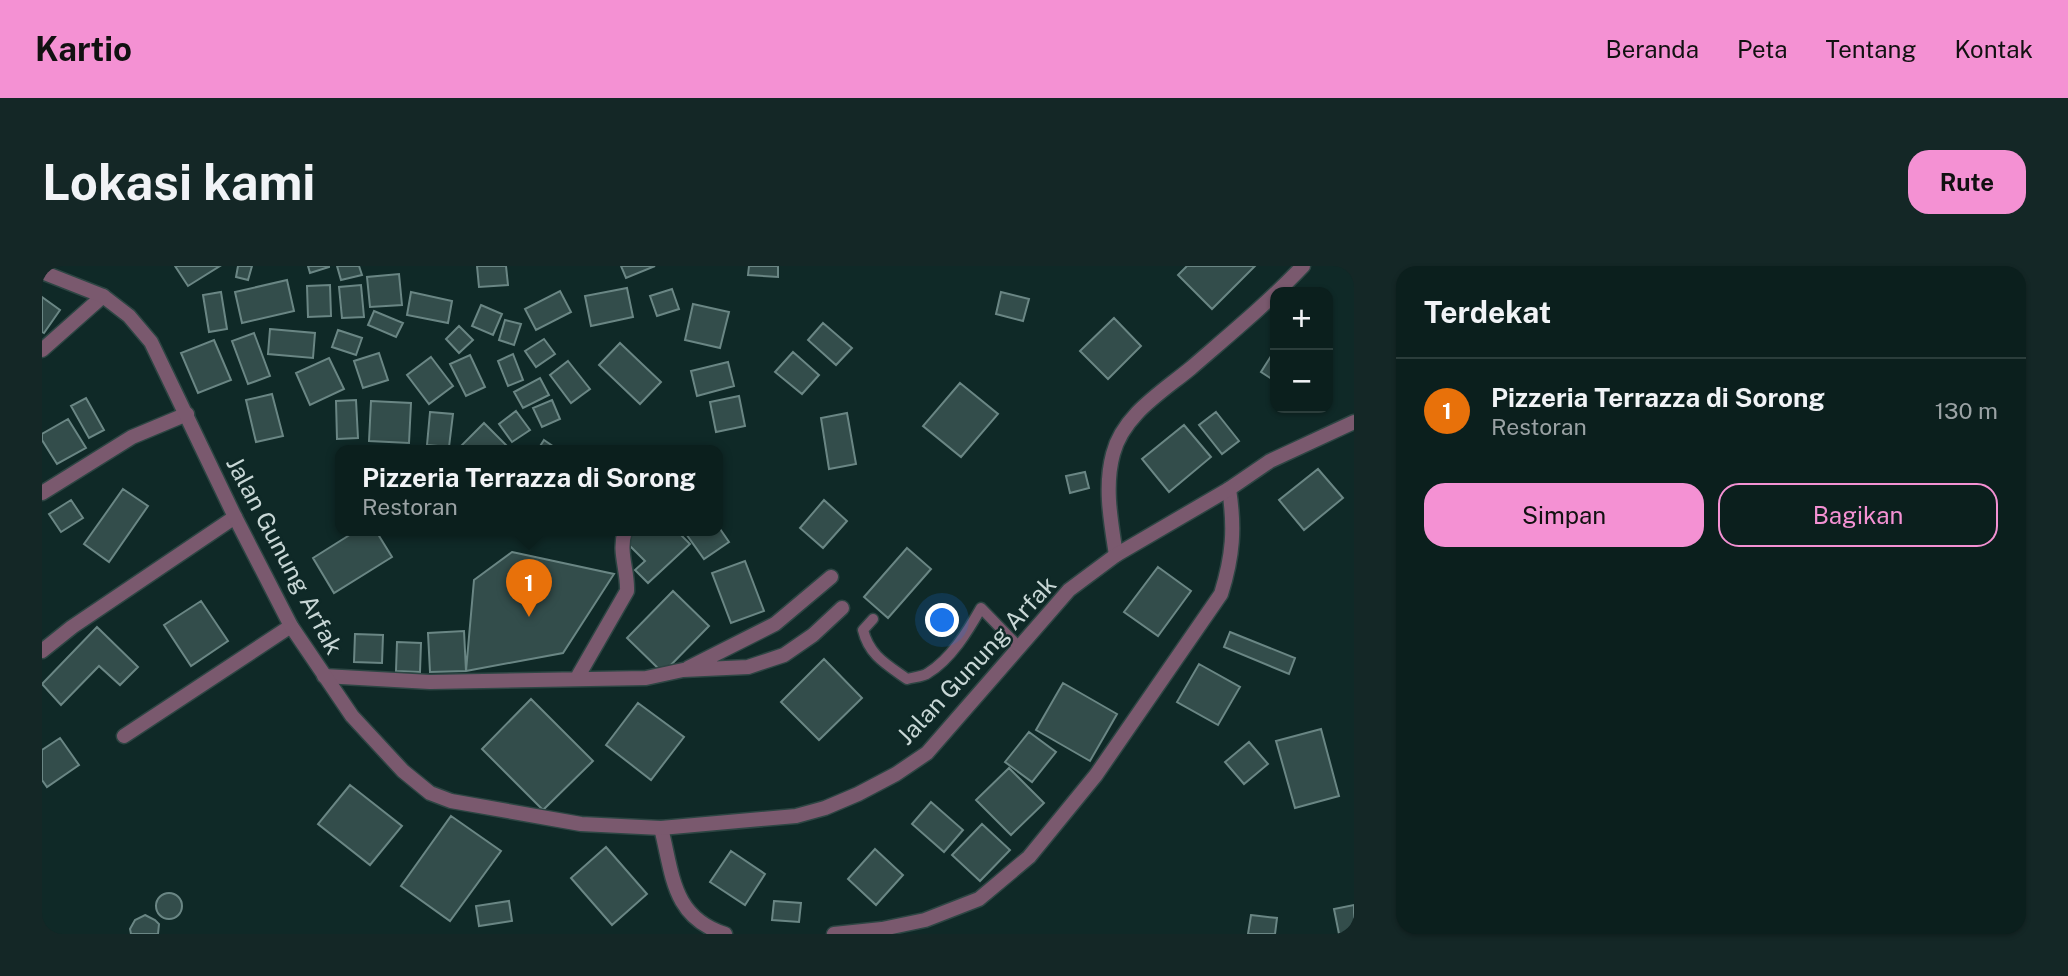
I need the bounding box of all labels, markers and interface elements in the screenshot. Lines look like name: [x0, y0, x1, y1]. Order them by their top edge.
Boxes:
text: Kartio: [35, 30, 132, 68]
text: Beranda: [1605, 35, 1699, 63]
text: Peta: [1737, 35, 1788, 63]
text: Tentang: [1826, 35, 1916, 63]
text: Kontak: [1954, 35, 2033, 63]
button: Rute: [1908, 150, 2026, 214]
text: Lokasi kami: [42, 153, 315, 211]
map controls: [1270, 287, 1333, 413]
button: +: [1270, 287, 1333, 350]
text: Terdekat: [1424, 294, 1551, 330]
button: −: [1270, 350, 1333, 413]
text: Pizzeria Terrazza di Sorong: [1491, 382, 1825, 413]
text: 1: [1442, 397, 1452, 424]
text: 130 m: [1935, 397, 1998, 424]
text: Restoran: [1491, 413, 1587, 440]
popup: [335, 445, 723, 536]
street label: Jalan Gunung Arfak: [221, 451, 349, 659]
text: Pizzeria Terrazza di Sorong: [362, 462, 696, 493]
button: Simpan: [1424, 483, 1704, 547]
button: Bagikan: [1718, 483, 1998, 547]
text: Restoran: [362, 493, 458, 520]
pin: 1: [506, 559, 552, 617]
street label: Jalan Gunung Arfak: [891, 570, 1061, 750]
your location: [925, 603, 959, 637]

